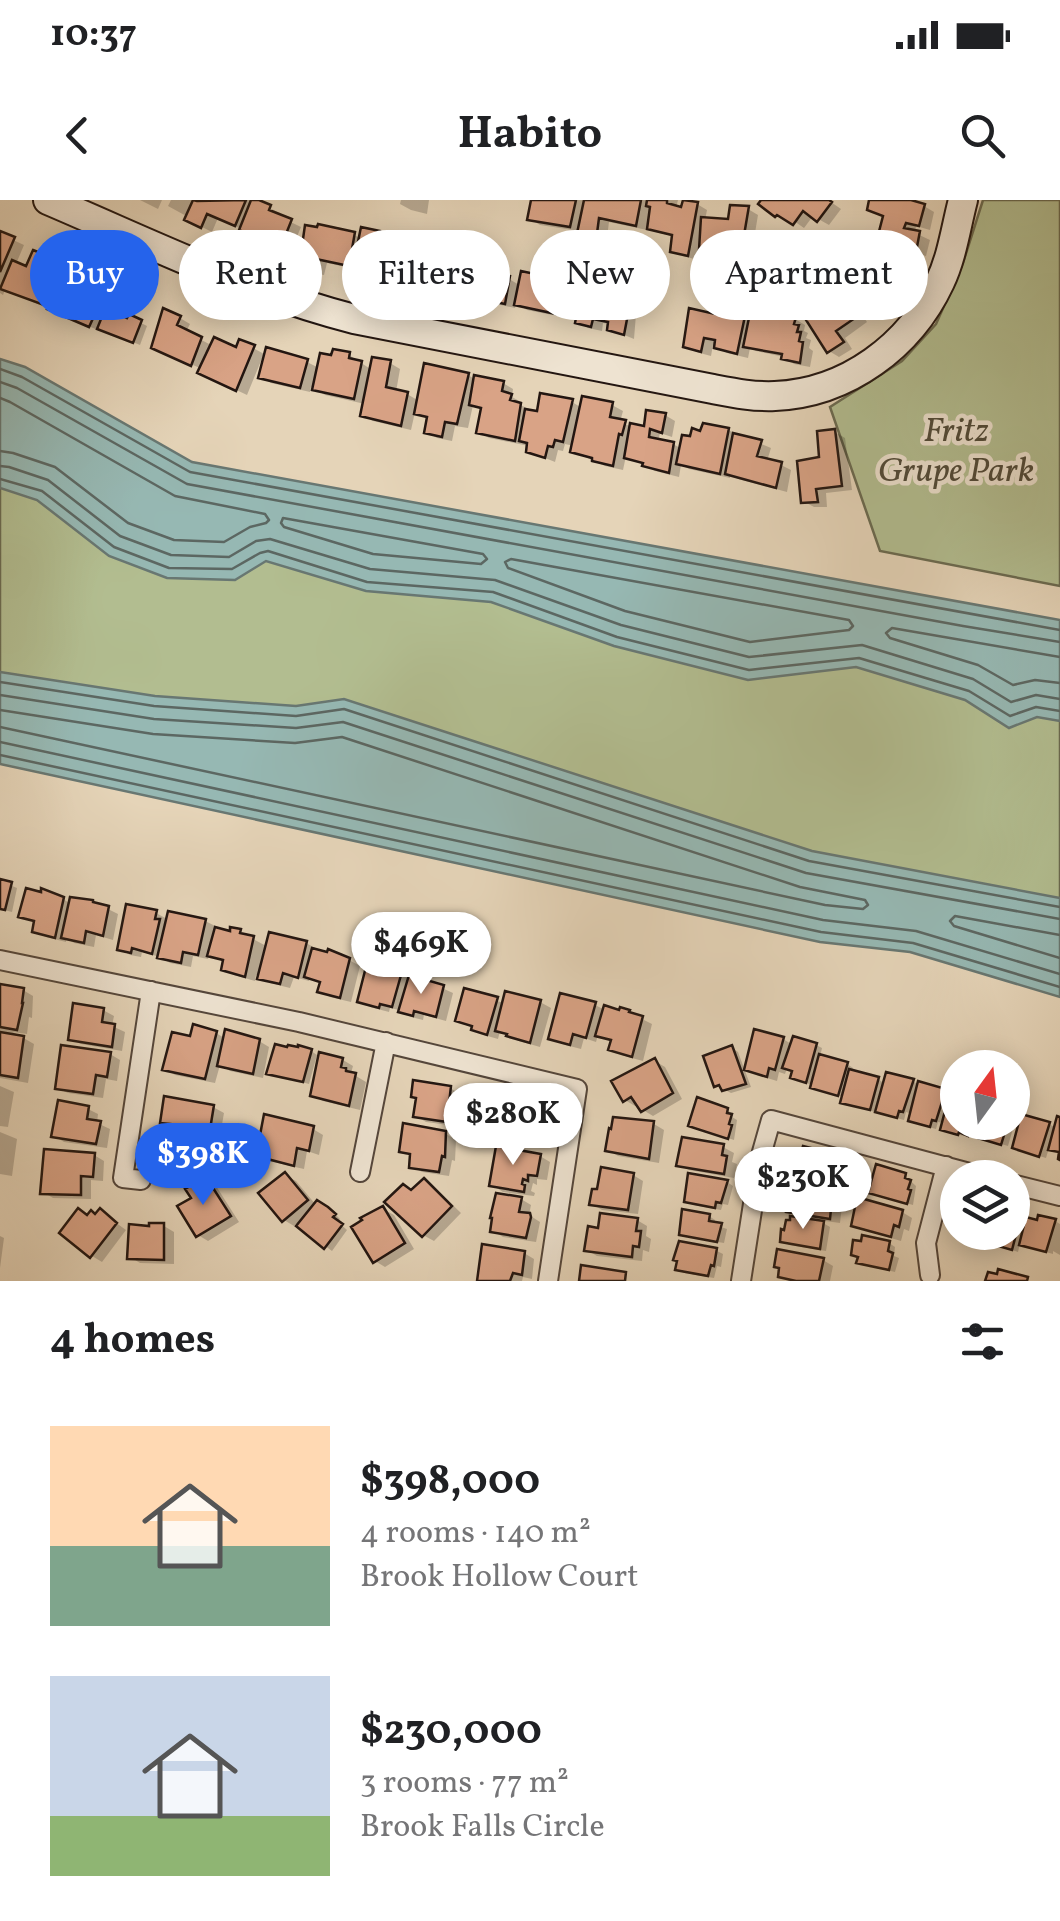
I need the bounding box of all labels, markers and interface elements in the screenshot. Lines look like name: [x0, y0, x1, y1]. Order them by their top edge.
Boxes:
text: 10:37: [50, 9, 137, 62]
text: Habito: [458, 104, 602, 167]
icon: back: [50, 108, 105, 163]
icon: search: [955, 108, 1010, 163]
chip: Buy: [30, 230, 159, 320]
chip: Rent: [179, 230, 322, 320]
chip: Filters: [342, 230, 510, 320]
chip: New: [530, 230, 670, 320]
chip: Apartment: [690, 230, 928, 320]
park label: Fritz Grupe Park: [878, 408, 1034, 496]
pin: $469K: [351, 912, 491, 997]
text: $469K: [373, 922, 469, 966]
north arrow: [940, 1050, 1030, 1140]
map controls: [940, 1050, 1030, 1250]
pin: $280K: [443, 1083, 583, 1168]
text: $280K: [466, 1093, 560, 1137]
pin: $398K: [133, 1123, 273, 1208]
text: $398K: [157, 1133, 249, 1177]
pin: $230K: [733, 1147, 873, 1232]
text: $230K: [757, 1157, 849, 1201]
button: layers: [940, 1160, 1030, 1250]
text: 4 homes: [50, 1312, 215, 1371]
icon: filters: [955, 1314, 1010, 1369]
text: $398,000: [360, 1453, 540, 1512]
icon: home: [130, 1466, 250, 1586]
text: 4 rooms · 140 m²: [360, 1512, 591, 1556]
text: Brook Hollow Court: [360, 1556, 638, 1600]
text: $230,000: [360, 1703, 542, 1762]
icon: home: [130, 1716, 250, 1836]
text: 3 rooms · 77 m²: [360, 1762, 569, 1806]
text: Brook Falls Circle: [360, 1806, 605, 1850]

